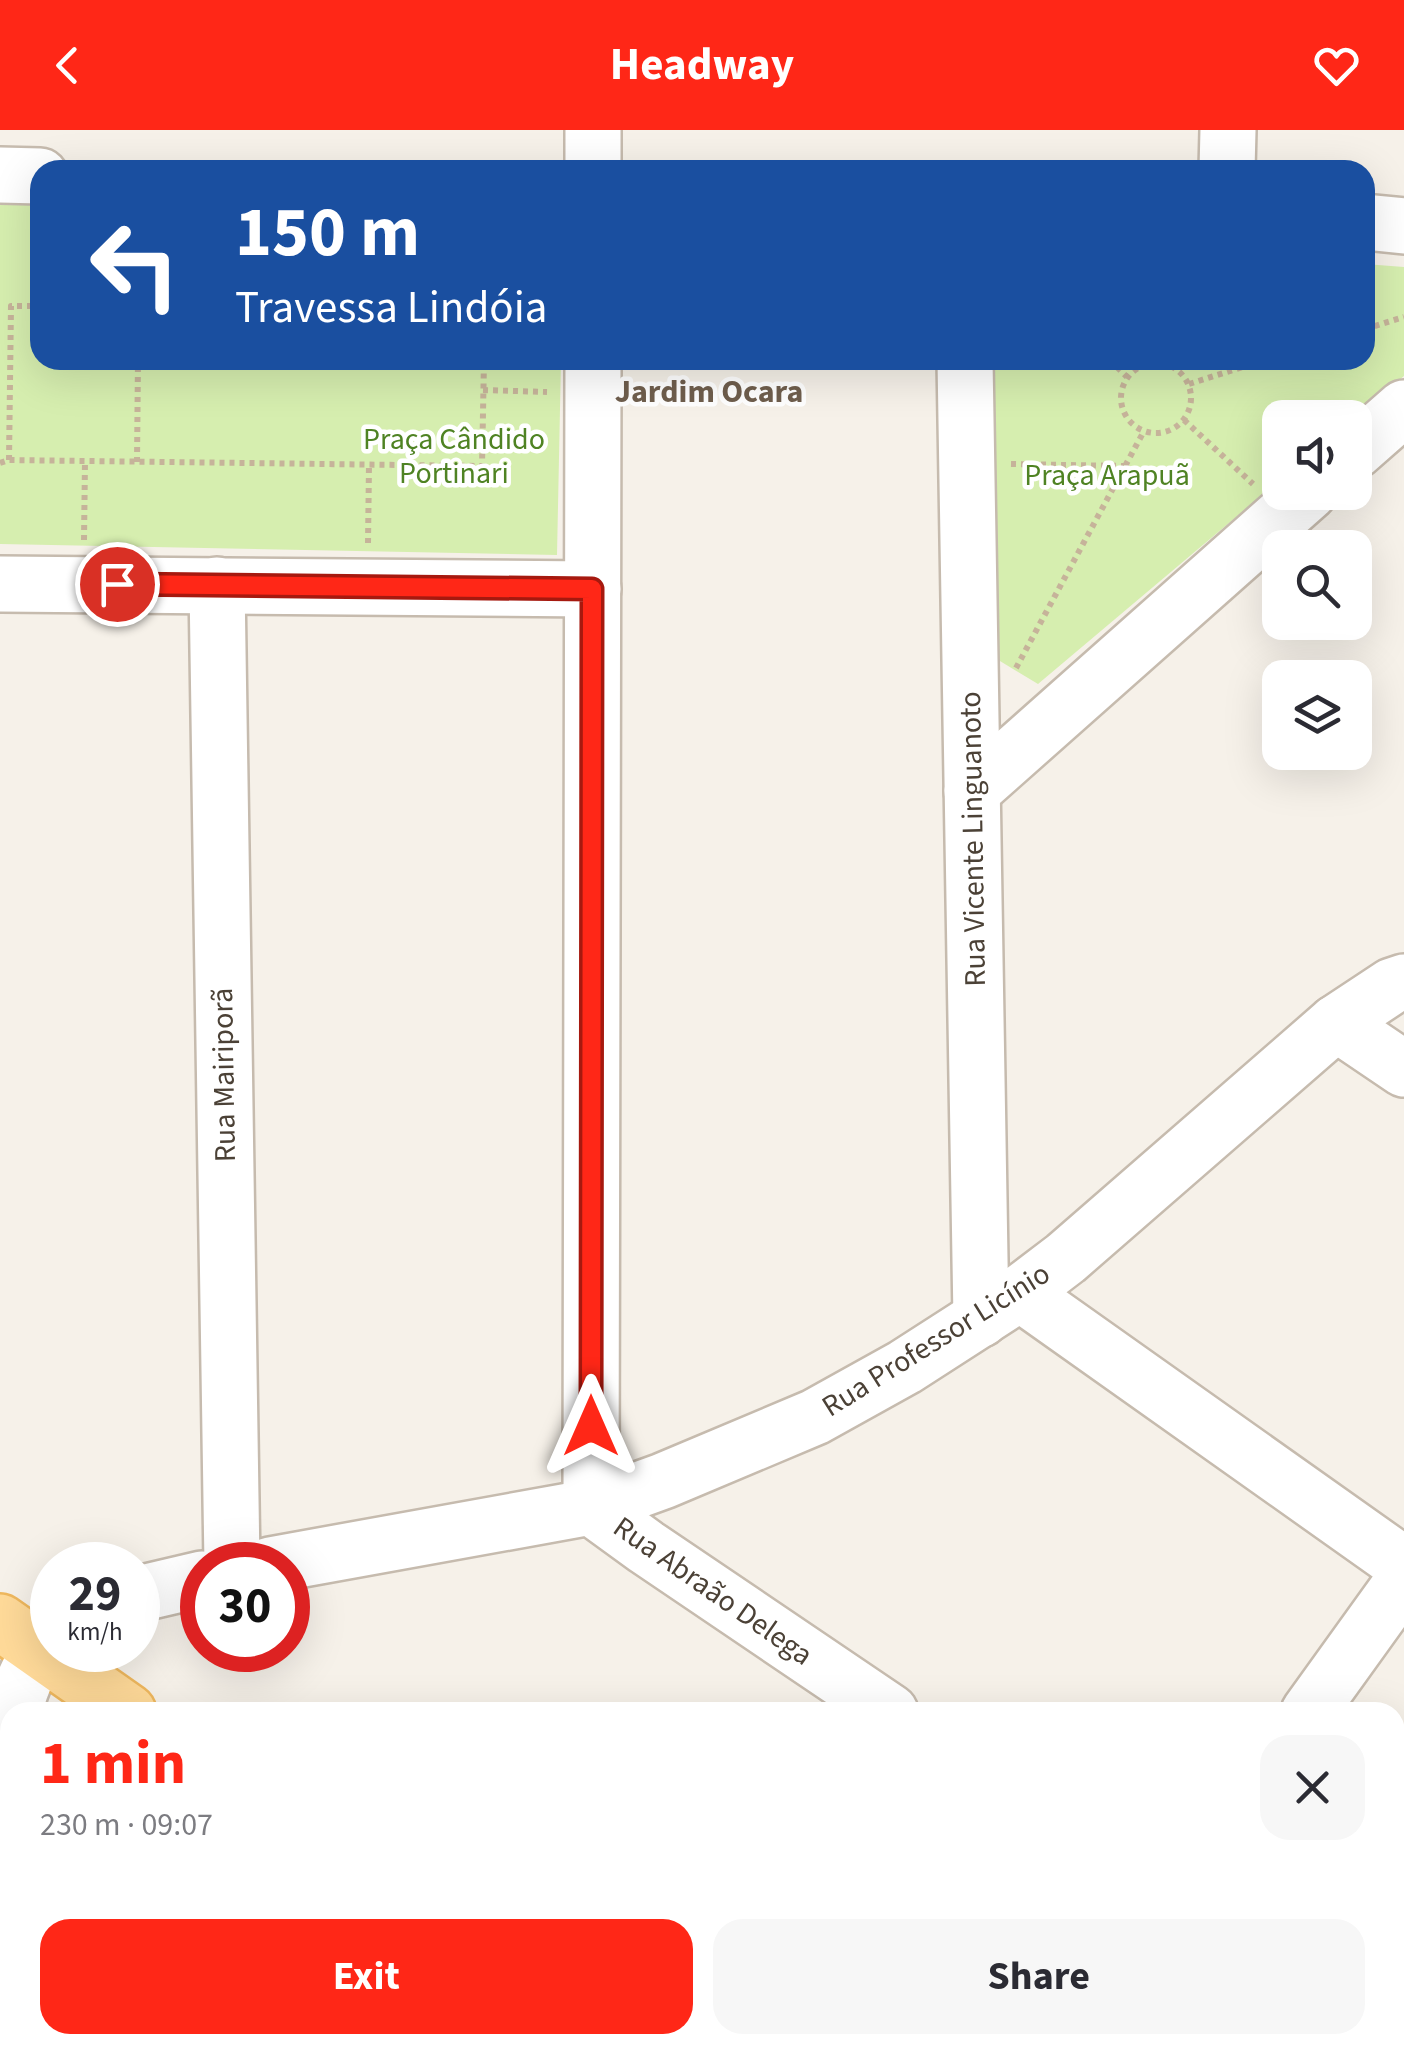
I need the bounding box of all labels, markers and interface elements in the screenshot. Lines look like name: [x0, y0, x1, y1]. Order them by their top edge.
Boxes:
text: Headway: [610, 33, 794, 97]
icon: back: [40, 38, 95, 93]
icon: heart: [1309, 38, 1364, 93]
text: 150 m: [235, 183, 420, 283]
icon: left: [70, 200, 200, 330]
text: Travessa Lindóia: [235, 276, 548, 340]
district label: Jardim Ocara: [615, 369, 803, 415]
map controls: [1262, 400, 1372, 770]
button: sound: [1262, 400, 1372, 510]
park label: Praça Cândido Portinari: [363, 418, 545, 495]
park label: Praça Arapuã: [1024, 454, 1190, 497]
button: search: [1262, 530, 1372, 640]
pin: [75, 542, 160, 627]
icon: arrive: [90, 557, 145, 612]
button: layers: [1262, 660, 1372, 770]
street label: Rua Vicente Linguanoto: [949, 691, 997, 987]
street label: Rua Mairiporã: [201, 987, 247, 1163]
street label: Rua Professor Licínio: [814, 1252, 1058, 1428]
position arrow: [539, 1374, 643, 1478]
street label: Rua Abraão Delega: [604, 1506, 822, 1676]
speed limit sign: 30: [180, 1542, 310, 1672]
text: 29: [69, 1559, 121, 1630]
text: km/h: [67, 1614, 123, 1650]
text: 1 min: [40, 1722, 186, 1807]
button: close: [1260, 1735, 1365, 1840]
text: 230 m · 09:07: [40, 1802, 213, 1848]
button: Exit: [40, 1919, 693, 2034]
button: Share: [713, 1919, 1365, 2034]

